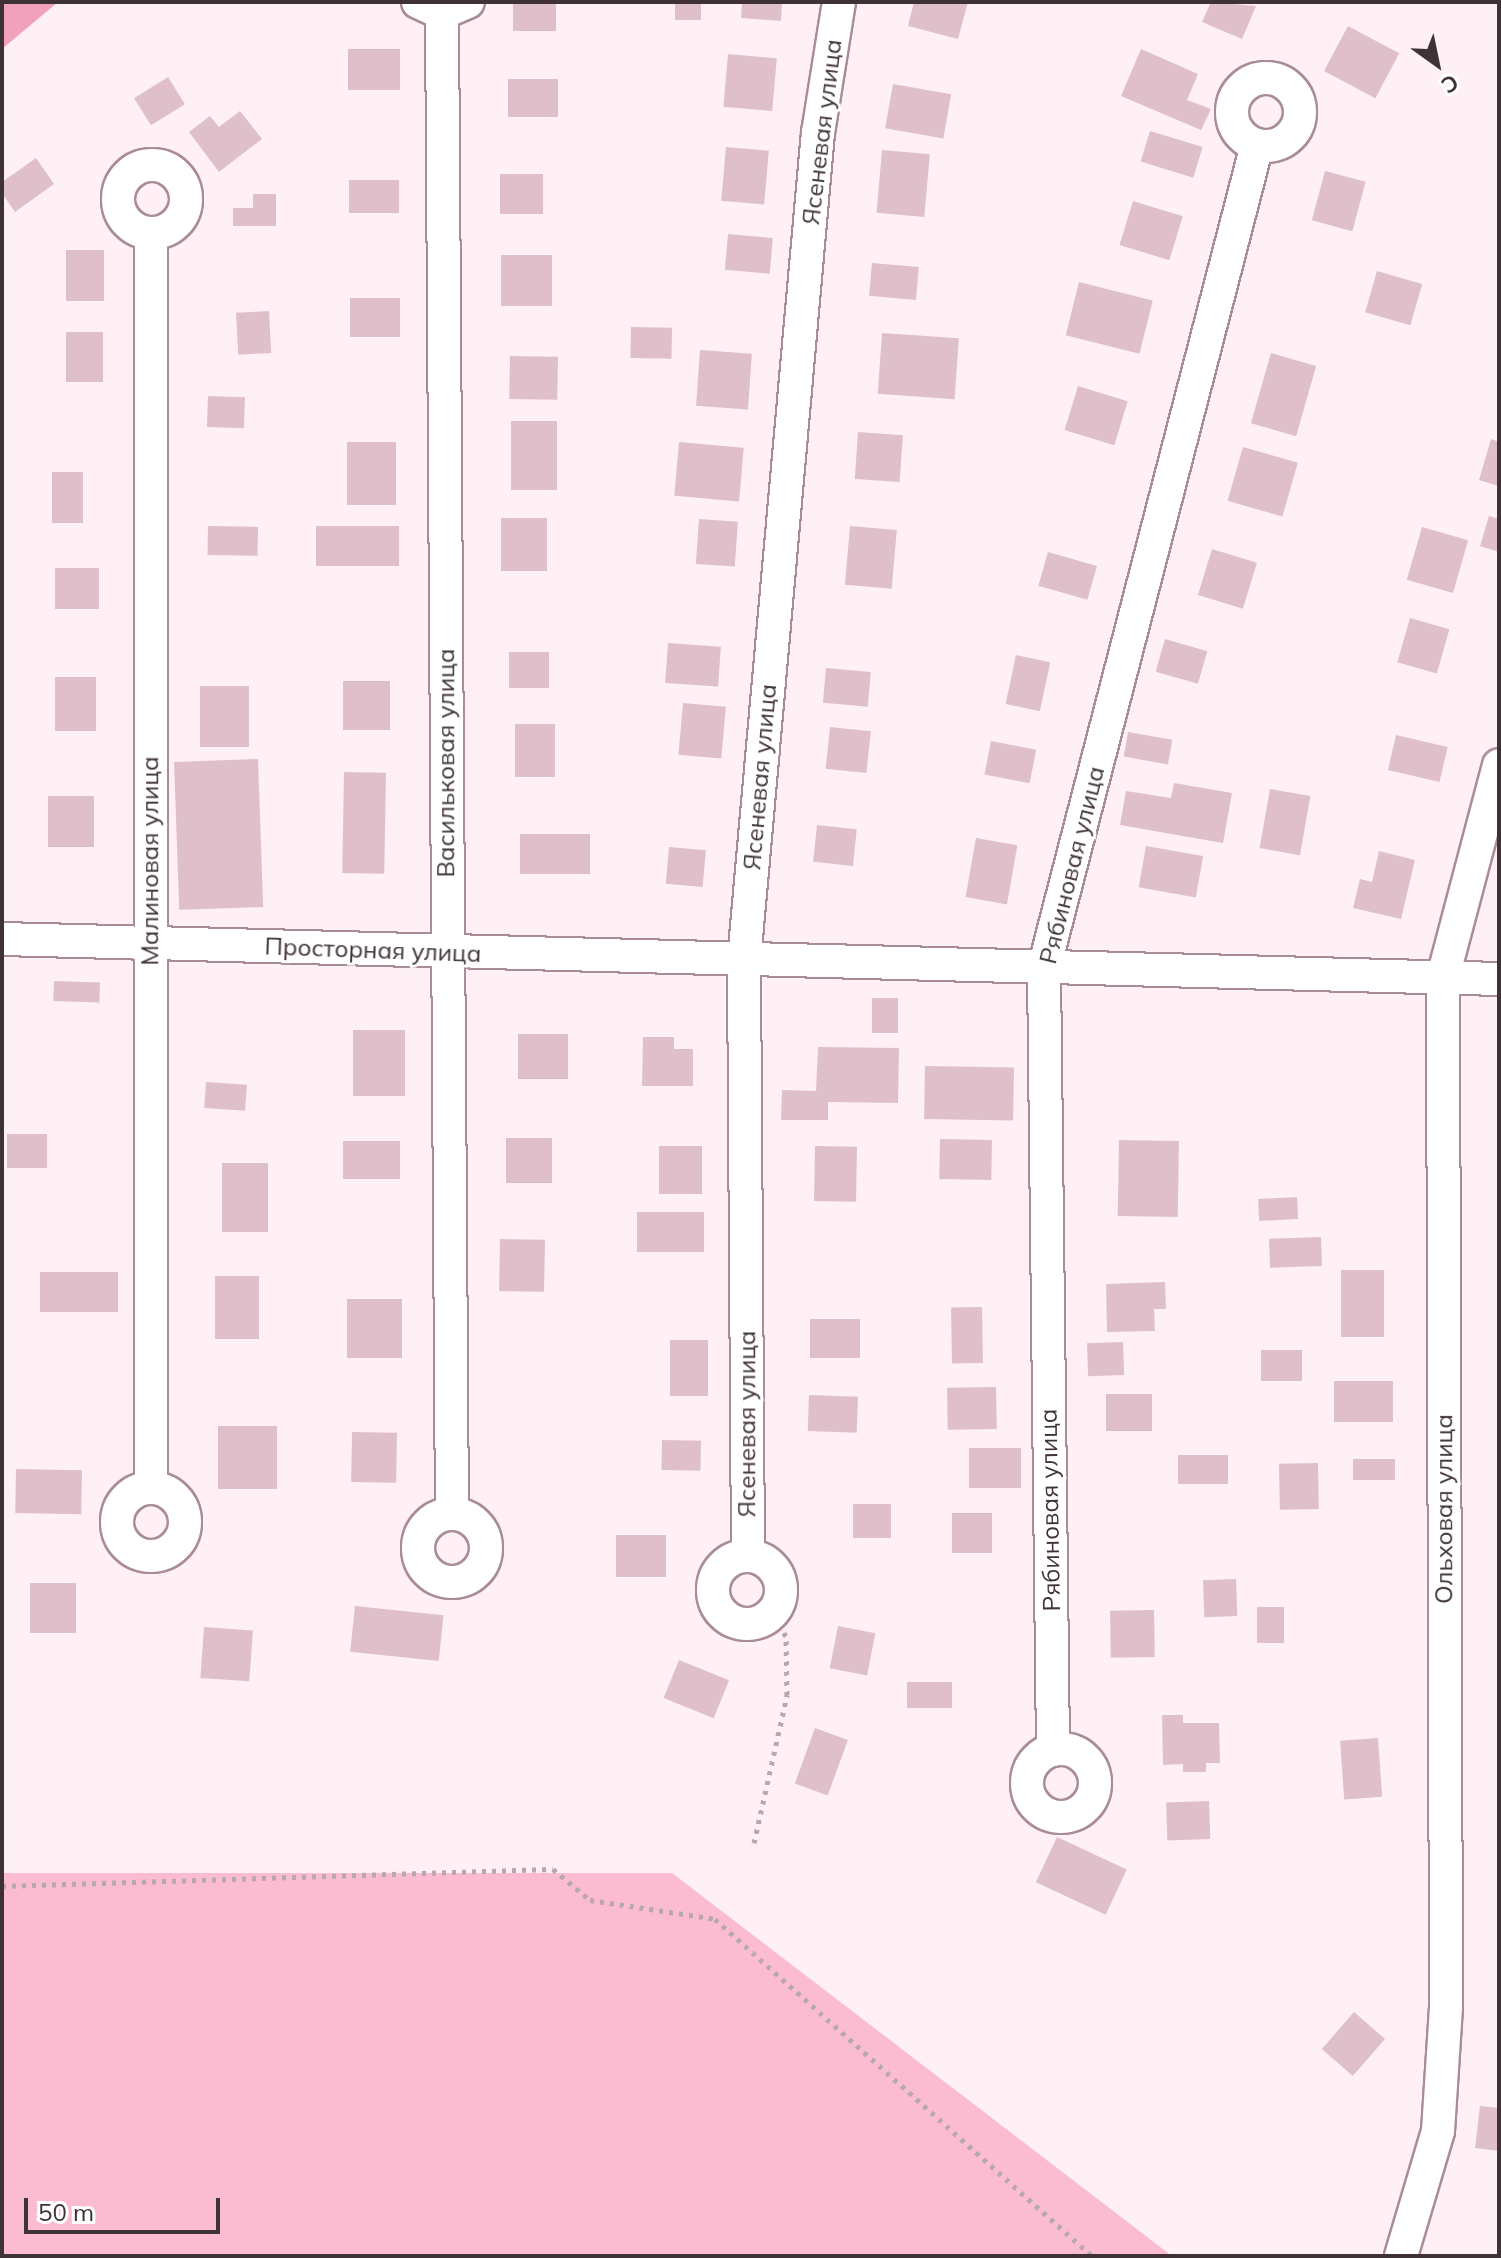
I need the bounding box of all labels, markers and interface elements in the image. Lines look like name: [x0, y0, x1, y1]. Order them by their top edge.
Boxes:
north arrow: [1397, 24, 1477, 104]
street label: Ясеневая улица: [796, 37, 848, 227]
text: С: [1436, 68, 1464, 100]
street label: Васильковая улица: [432, 649, 460, 877]
street label: Ясеневая улица: [738, 683, 782, 871]
street label: Малиновая улица: [136, 756, 164, 966]
street label: Рябиновая улица: [1034, 763, 1110, 967]
street label: Просторная улица: [264, 932, 482, 968]
street label: Ясеневая улица: [733, 1331, 761, 1517]
street label: Рябиновая улица: [1034, 1408, 1066, 1612]
street label: Ольховая улица: [1430, 1414, 1458, 1604]
scale bar: [28, 2182, 224, 2232]
text: 50 m: [38, 2197, 94, 2227]

